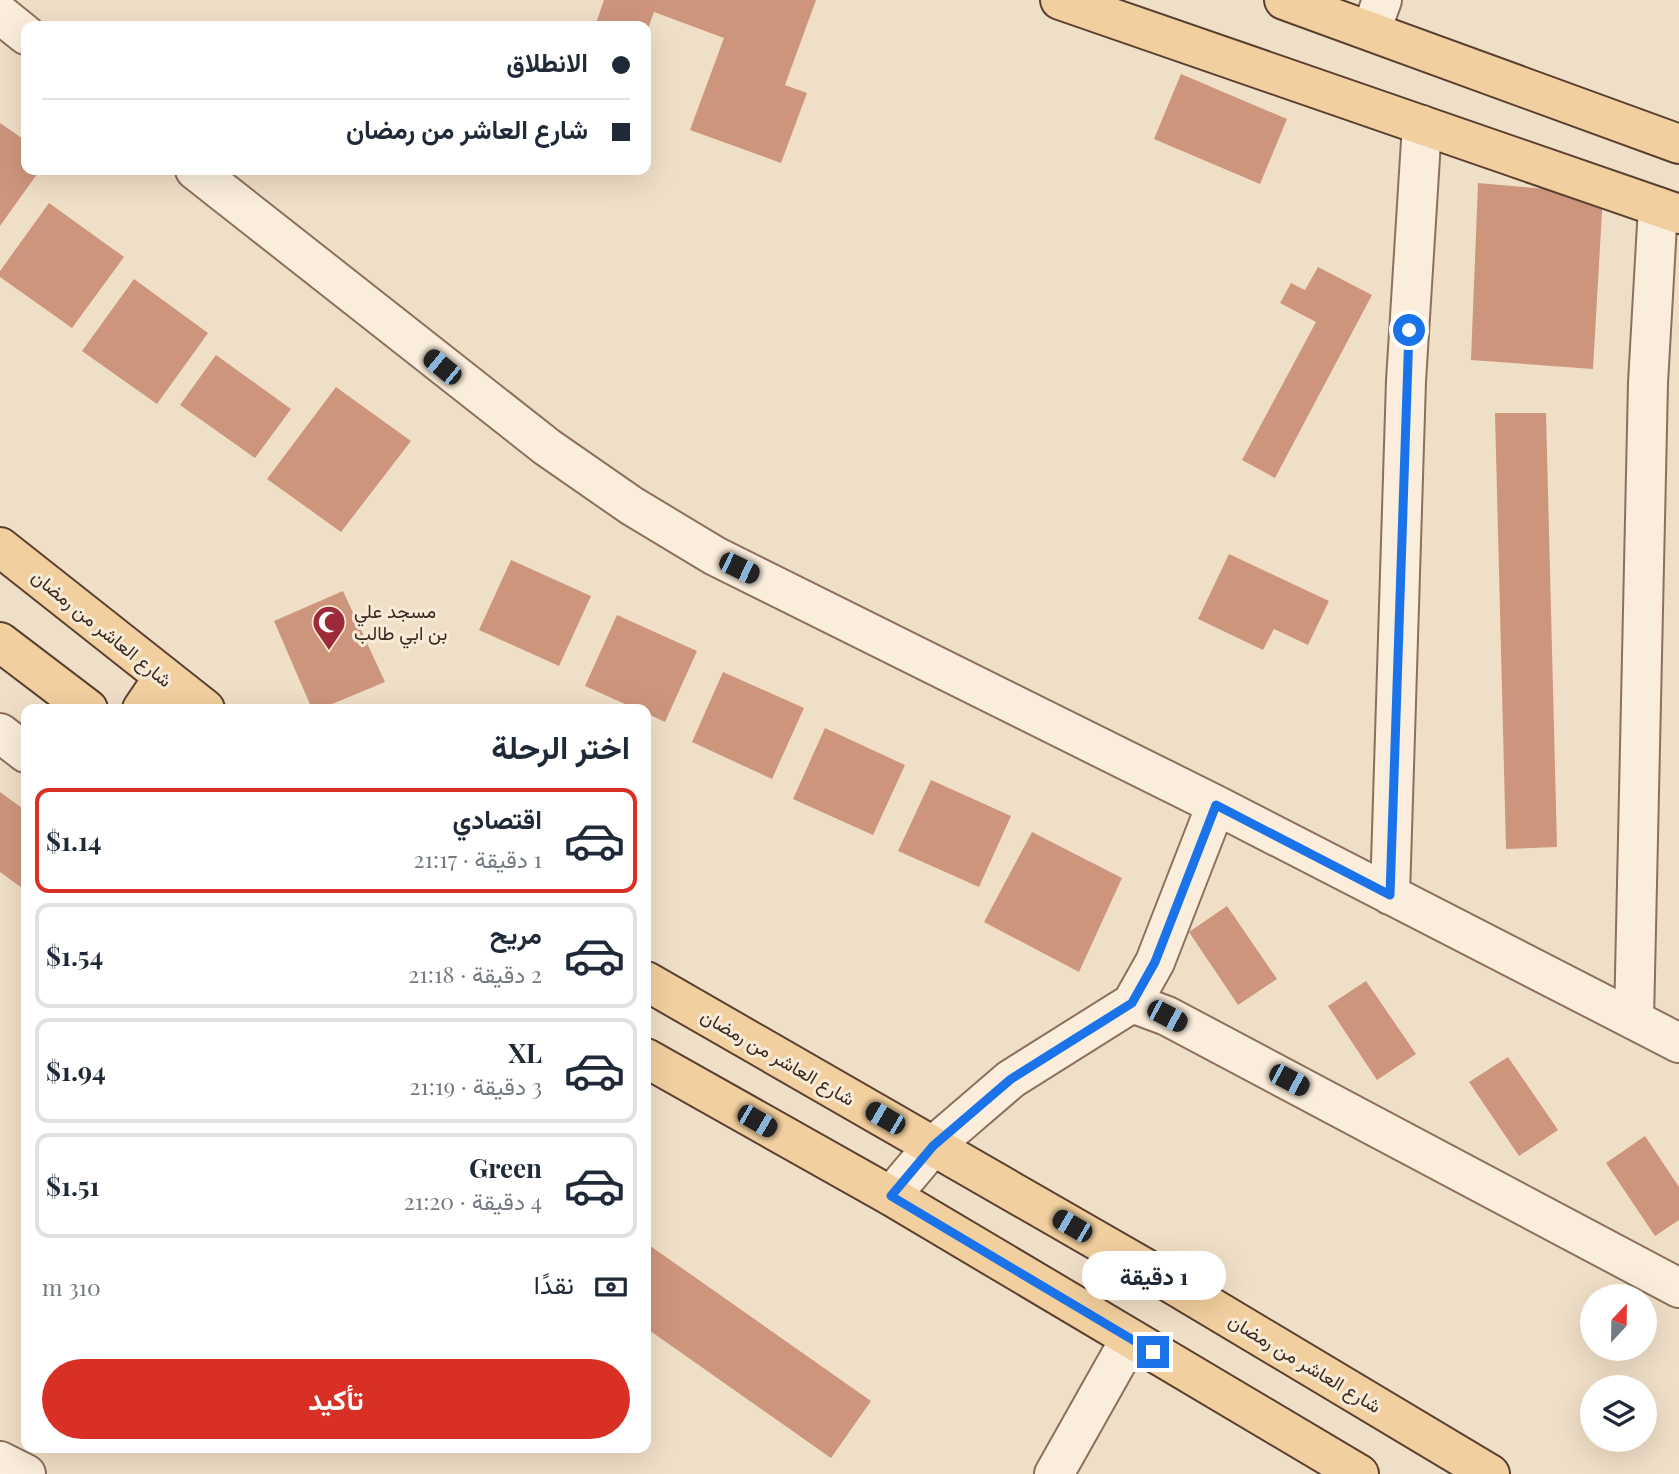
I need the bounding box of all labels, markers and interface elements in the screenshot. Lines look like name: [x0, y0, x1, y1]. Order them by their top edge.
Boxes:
text: الانطلاق: [506, 44, 588, 79]
text: شارع العاشر من رمضان: [346, 111, 588, 146]
route start: [1393, 314, 1425, 346]
car: [420, 346, 465, 388]
car: [716, 549, 763, 587]
street label: شارع العاشر من رمضان: [26, 562, 178, 693]
place label: مسجد علي بن ابي طالب: [354, 597, 447, 649]
mosque icon: مسجد علي بن ابي طالب: [310, 603, 348, 652]
text: اختر الرحلة: [491, 724, 630, 767]
text: اقتصادي: [453, 801, 542, 836]
icon: car: [563, 809, 626, 872]
text: $1.14: [46, 823, 102, 858]
text: 1 دقيقة · 21:17: [413, 843, 542, 874]
text: مريح: [490, 916, 542, 951]
icon: car: [563, 924, 626, 987]
text: $1.54: [46, 938, 103, 973]
text: 2 دقيقة · 21:18: [408, 958, 542, 989]
car: [1144, 997, 1191, 1035]
street label: شارع العاشر من رمضان: [696, 1001, 860, 1112]
text: XL: [508, 1035, 542, 1070]
icon: car: [563, 1039, 626, 1102]
text: $1.94: [46, 1053, 106, 1088]
car: [1266, 1061, 1313, 1099]
text: 3 دقيقة · 21:19: [409, 1070, 542, 1101]
car: [862, 1098, 909, 1138]
car: [734, 1101, 781, 1141]
text: Green: [469, 1150, 542, 1185]
icon: car: [563, 1154, 626, 1217]
text: $1.51: [46, 1168, 99, 1203]
text: 4 دقيقة · 21:20: [404, 1185, 542, 1216]
car: [1049, 1206, 1096, 1246]
callout: 1 دقيقة: [1081, 1250, 1225, 1300]
text: 1 دقيقة: [1120, 1260, 1188, 1291]
text: نقدًا: [534, 1266, 574, 1301]
icon: cash: [592, 1268, 630, 1306]
text: 310 m: [42, 1271, 101, 1302]
north arrow: [1580, 1284, 1657, 1362]
map controls: [1580, 1284, 1657, 1452]
street label: شارع العاشر من رمضان: [1224, 1306, 1387, 1419]
route end: [1137, 1336, 1169, 1368]
button: تأكيد: [42, 1359, 630, 1439]
button: layers: [1580, 1375, 1657, 1452]

